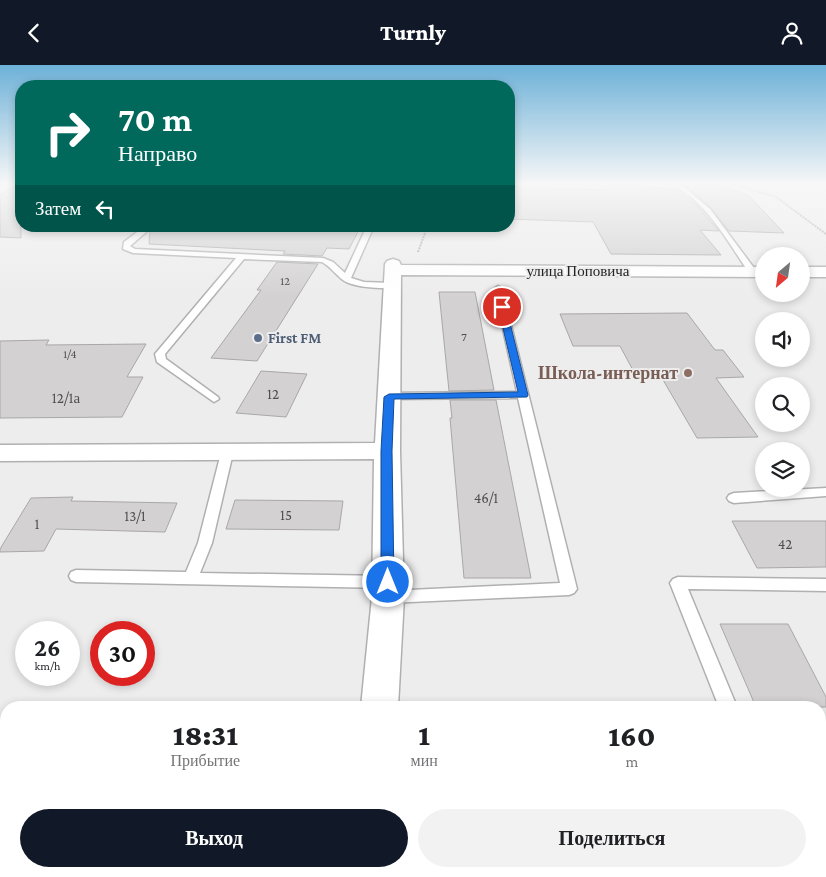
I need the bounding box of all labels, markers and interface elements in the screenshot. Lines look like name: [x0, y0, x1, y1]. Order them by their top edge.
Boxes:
icon: back: [20, 19, 48, 47]
icon: person: [778, 19, 806, 47]
text: Turnly: [380, 20, 446, 45]
icon: right: [35, 100, 100, 165]
text: 70 m: [118, 100, 192, 139]
text: Направо: [118, 141, 197, 166]
icon: left: [91, 195, 119, 223]
text: Затем: [35, 198, 81, 219]
north arrow: [755, 247, 810, 303]
map controls: [755, 247, 810, 497]
street label: улица Поповича: [526, 263, 630, 279]
house number: 12: [280, 274, 290, 288]
pin: [481, 286, 523, 328]
icon: arrive: [488, 293, 516, 321]
button: sound: [755, 312, 810, 367]
place label: First FM: [268, 330, 321, 346]
house number: 7: [461, 330, 467, 344]
marker: First FM: [252, 332, 264, 344]
house number: 1/4: [63, 347, 77, 361]
place label: Школа-интернат: [538, 363, 678, 383]
marker: Школа-интернат: [682, 367, 694, 379]
button: search: [755, 377, 810, 432]
house number: 12: [267, 386, 279, 402]
house number: 12/1а: [52, 390, 81, 406]
button: layers: [755, 442, 810, 497]
house number: 46/1: [474, 490, 498, 506]
house number: 15: [280, 507, 292, 523]
house number: 13/1: [124, 508, 146, 524]
house number: 1: [35, 516, 40, 532]
house number: 42: [778, 536, 792, 552]
position arrow: [361, 555, 413, 607]
speed limit sign: 30: [90, 621, 155, 686]
text: 26: [34, 634, 61, 661]
text: km/h: [35, 659, 60, 673]
text: 18:31: [173, 718, 238, 751]
text: 1: [418, 718, 430, 751]
text: 160: [608, 719, 656, 752]
text: Прибытие: [170, 752, 240, 769]
text: мин: [411, 752, 438, 769]
text: m: [625, 753, 638, 770]
button: Выход: [20, 809, 408, 867]
button: Поделиться: [418, 809, 806, 867]

